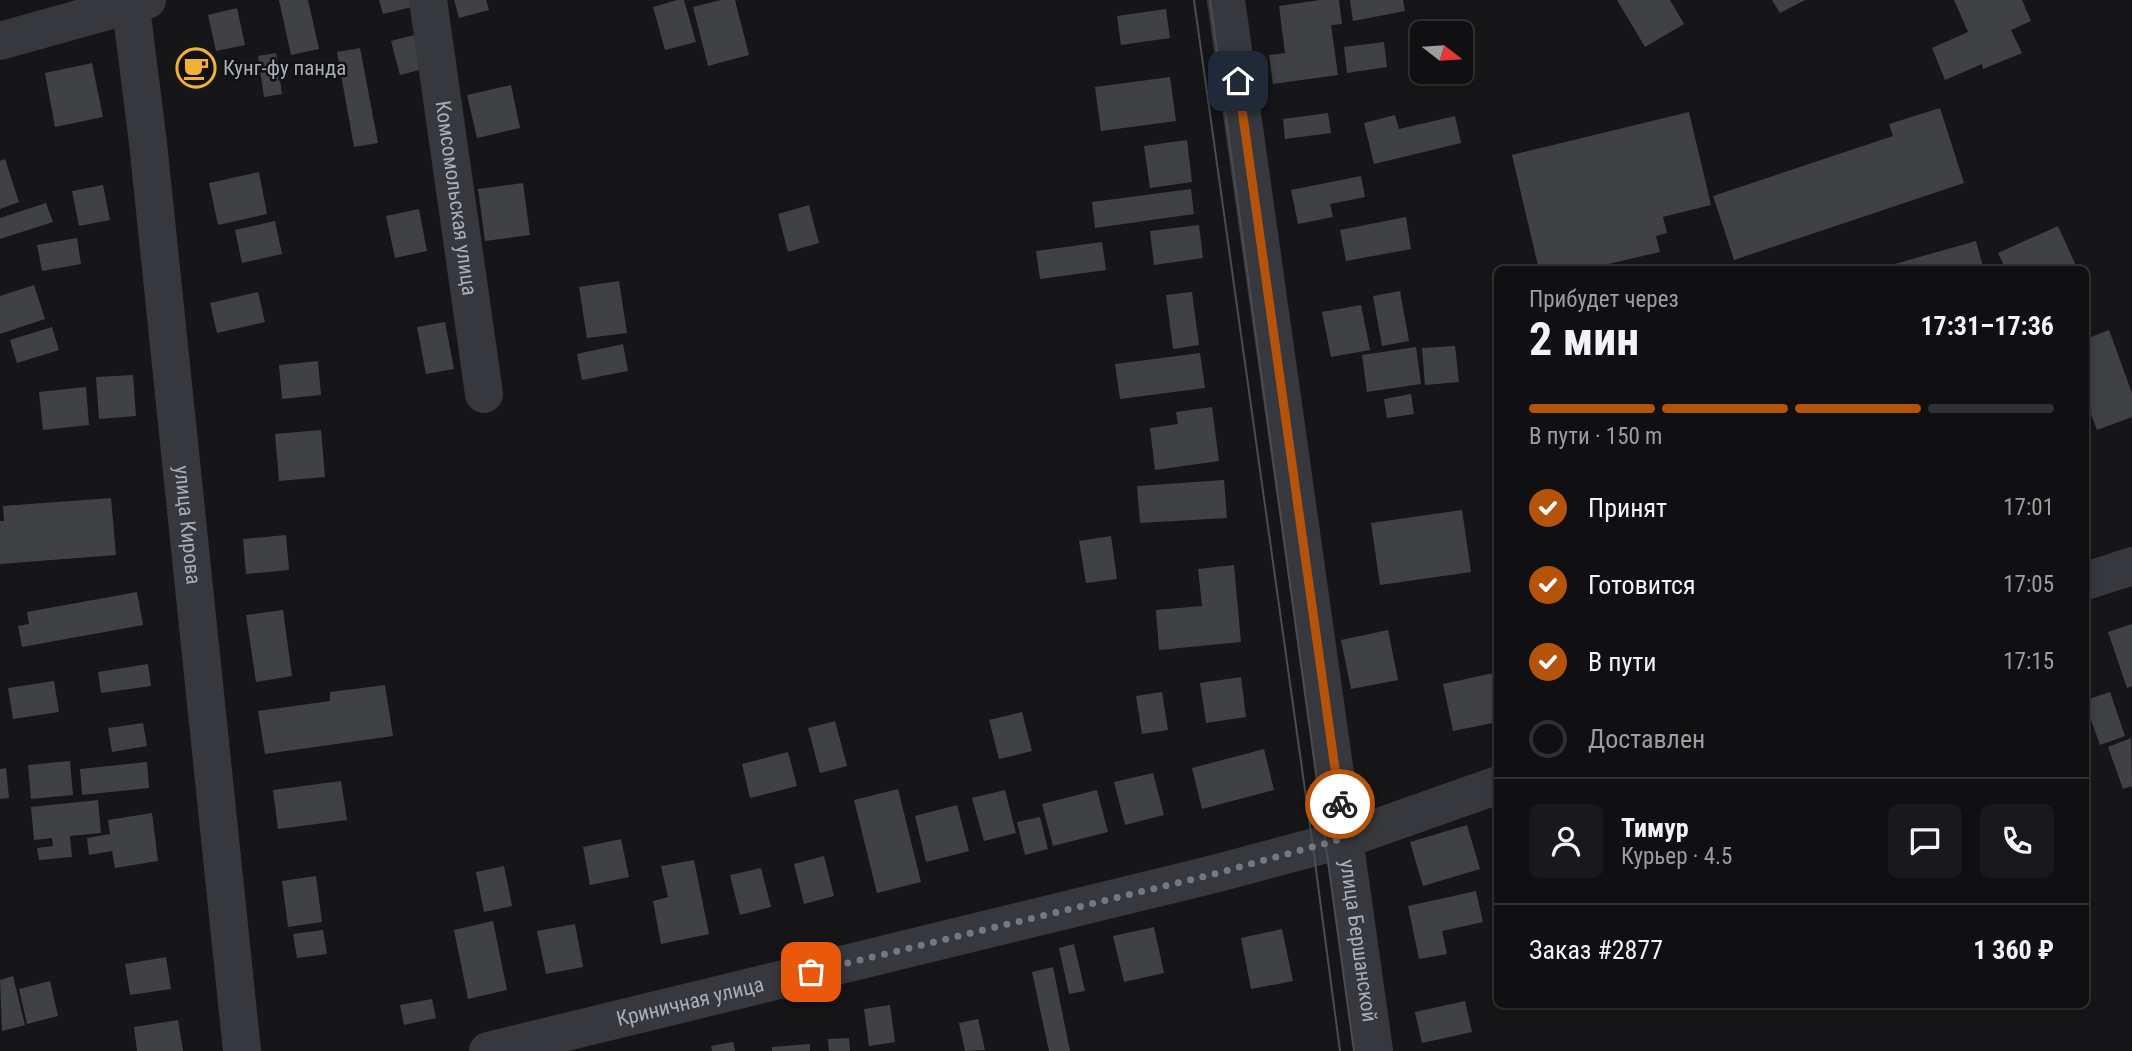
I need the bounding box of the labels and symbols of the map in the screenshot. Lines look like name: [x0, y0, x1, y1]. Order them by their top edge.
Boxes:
north arrow: [1410, 21, 1474, 84]
cafe icon: Кунг-фу панда: [175, 47, 217, 89]
pin: [1208, 51, 1268, 111]
place label: Кунг-фу панда: [223, 56, 346, 80]
street label: Комсомольская улица: [430, 99, 482, 297]
street label: улица Кирова: [169, 464, 206, 585]
courier: [1305, 769, 1375, 839]
street label: улица Бершанской: [1335, 858, 1382, 1023]
pin: [781, 942, 841, 1002]
street label: Криничная улица: [614, 972, 766, 1031]

